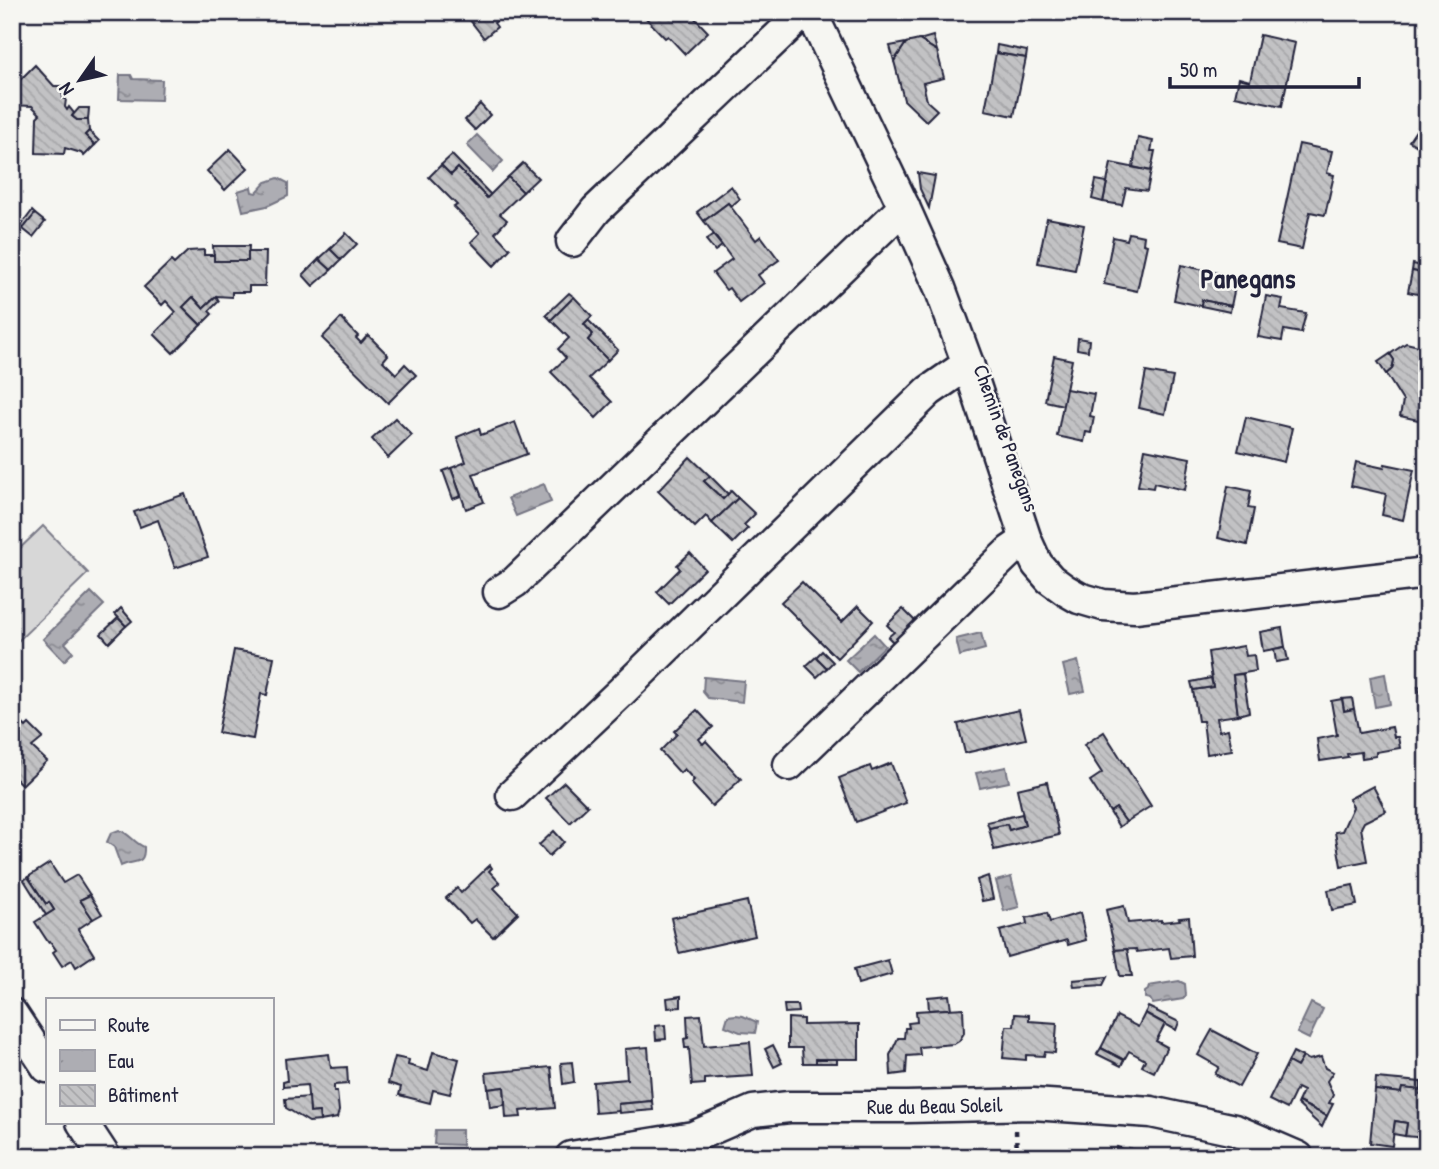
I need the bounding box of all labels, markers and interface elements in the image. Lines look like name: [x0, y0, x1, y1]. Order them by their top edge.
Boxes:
north arrow: [46, 46, 116, 116]
scale bar: [1170, 46, 1358, 90]
text: 50 m: [1180, 55, 1217, 84]
text: N: [52, 78, 80, 101]
district label: Panegans: [1200, 259, 1296, 298]
street label: Chemin de Panegans: [966, 360, 1047, 515]
legend: [46, 998, 273, 1124]
text: Route: [108, 1010, 150, 1039]
text: Eau: [108, 1046, 135, 1075]
text: Bâtiment: [108, 1080, 179, 1109]
street label: Rue du Beau Soleil: [867, 1090, 1003, 1121]

